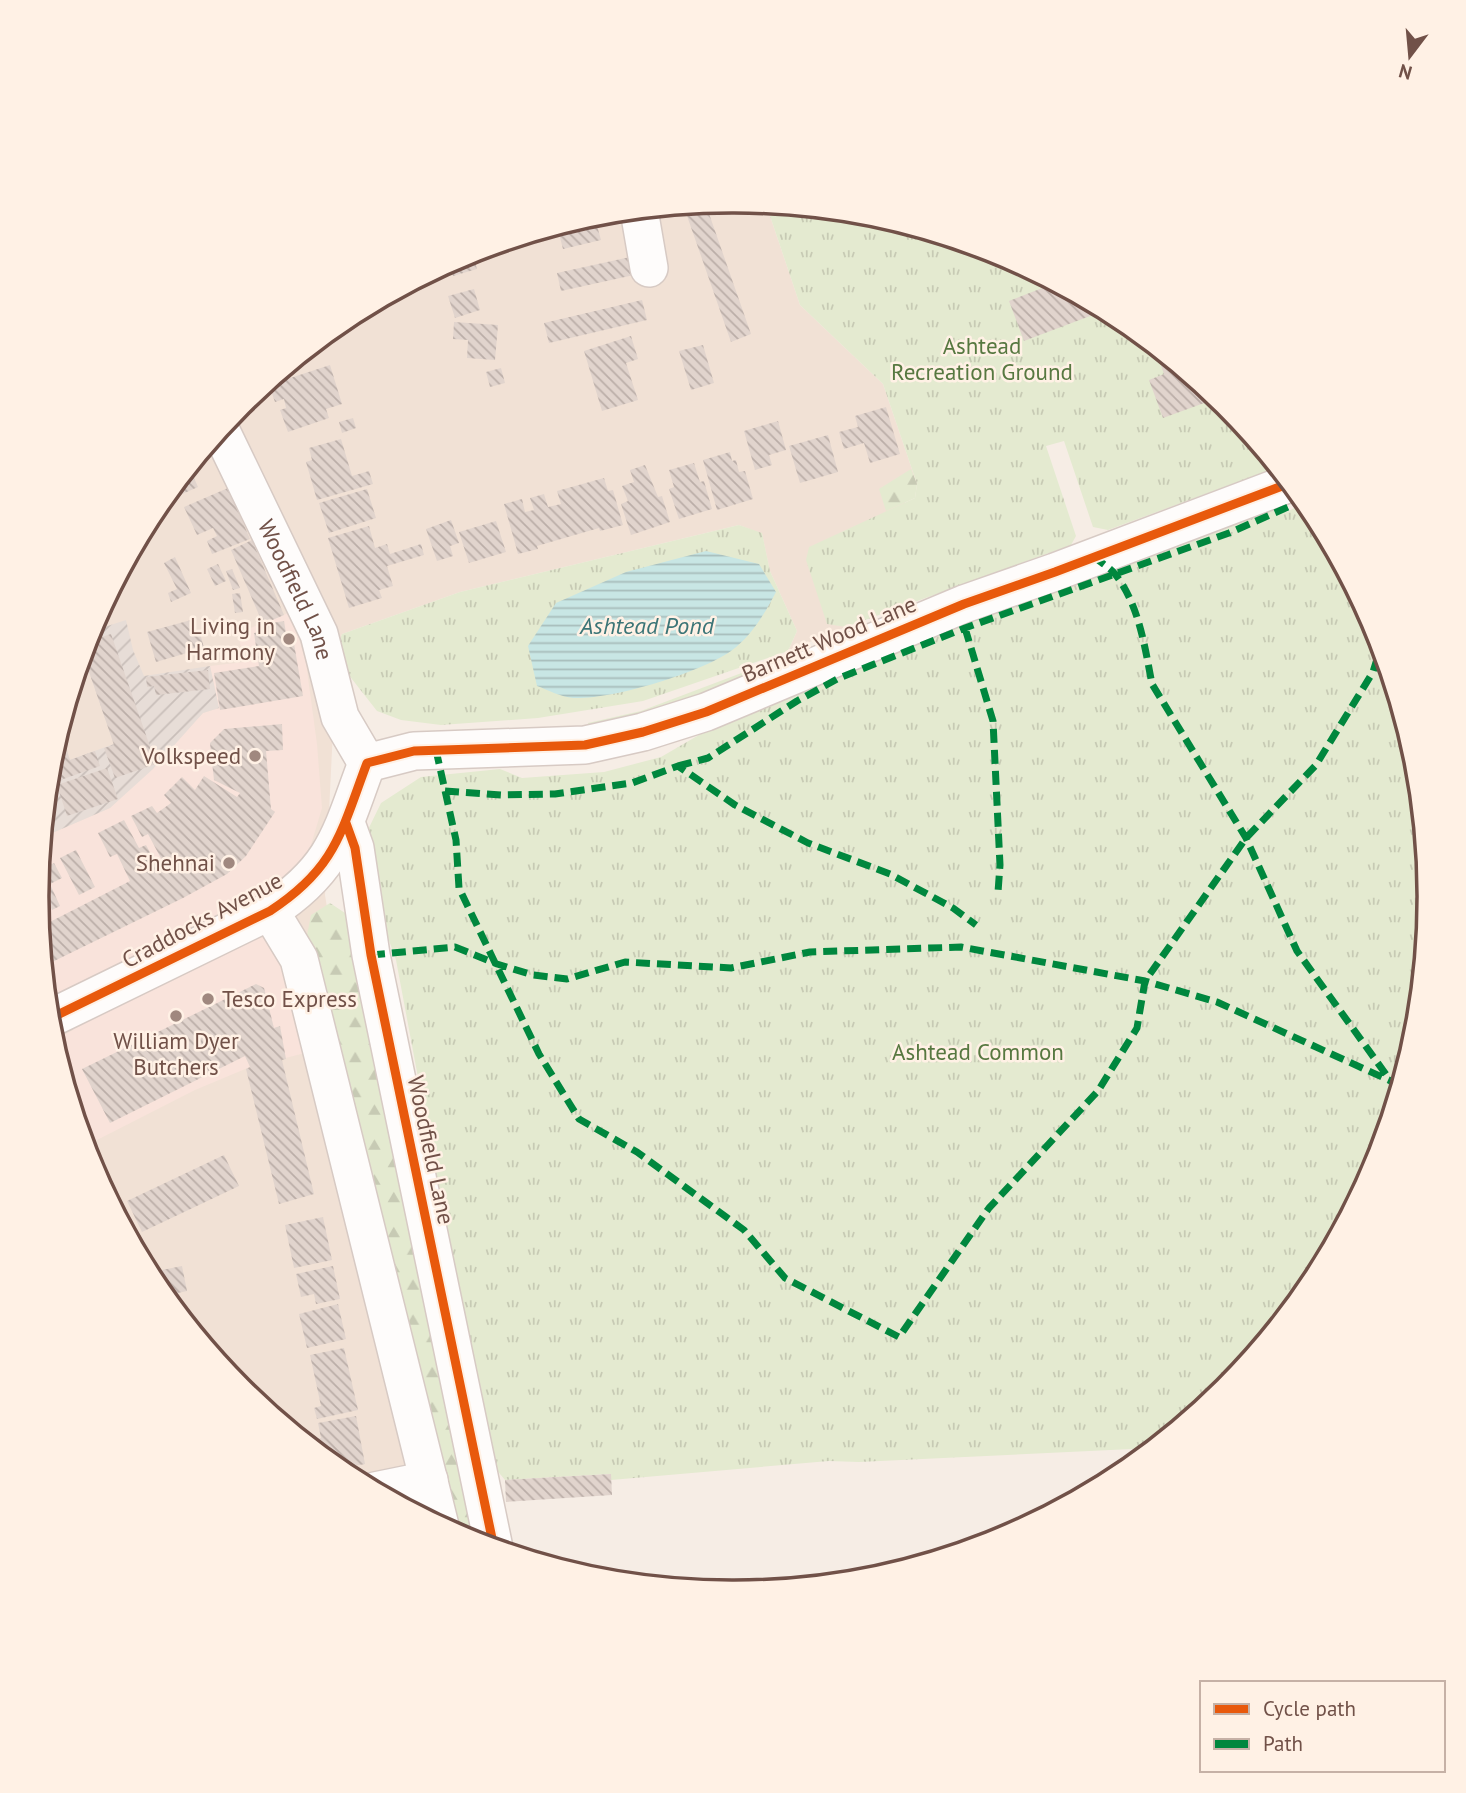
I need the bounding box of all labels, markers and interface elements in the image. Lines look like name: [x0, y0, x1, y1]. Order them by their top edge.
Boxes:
north arrow: [1375, 21, 1445, 91]
text: N: [1396, 59, 1415, 86]
park label: Ashtead Recreation Ground: [891, 331, 1073, 386]
street label: Woodfield Lane: [252, 515, 340, 663]
street label: Barnett Wood Lane: [737, 589, 920, 688]
water label: Ashtead Pond: [579, 610, 715, 641]
place label: Living in Harmony: [186, 611, 275, 666]
marker: Living in Harmony: [281, 631, 297, 647]
place label: Volkspeed: [141, 741, 241, 770]
marker: Volkspeed: [247, 748, 263, 764]
place label: Shehnai: [136, 848, 215, 877]
marker: Shehnai: [221, 855, 237, 871]
street label: Craddocks Avenue: [117, 865, 287, 974]
place label: Tesco Express: [222, 984, 357, 1013]
marker: Tesco Express: [200, 991, 216, 1007]
marker: William Dyer Butchers: [168, 1008, 184, 1024]
place label: William Dyer Butchers: [113, 1026, 239, 1081]
park label: Ashtead Common: [892, 1037, 1064, 1066]
street label: Woodfield Lane: [402, 1073, 461, 1227]
legend: [1200, 1681, 1445, 1772]
text: Cycle path: [1263, 1695, 1356, 1722]
text: Path: [1263, 1730, 1303, 1757]

